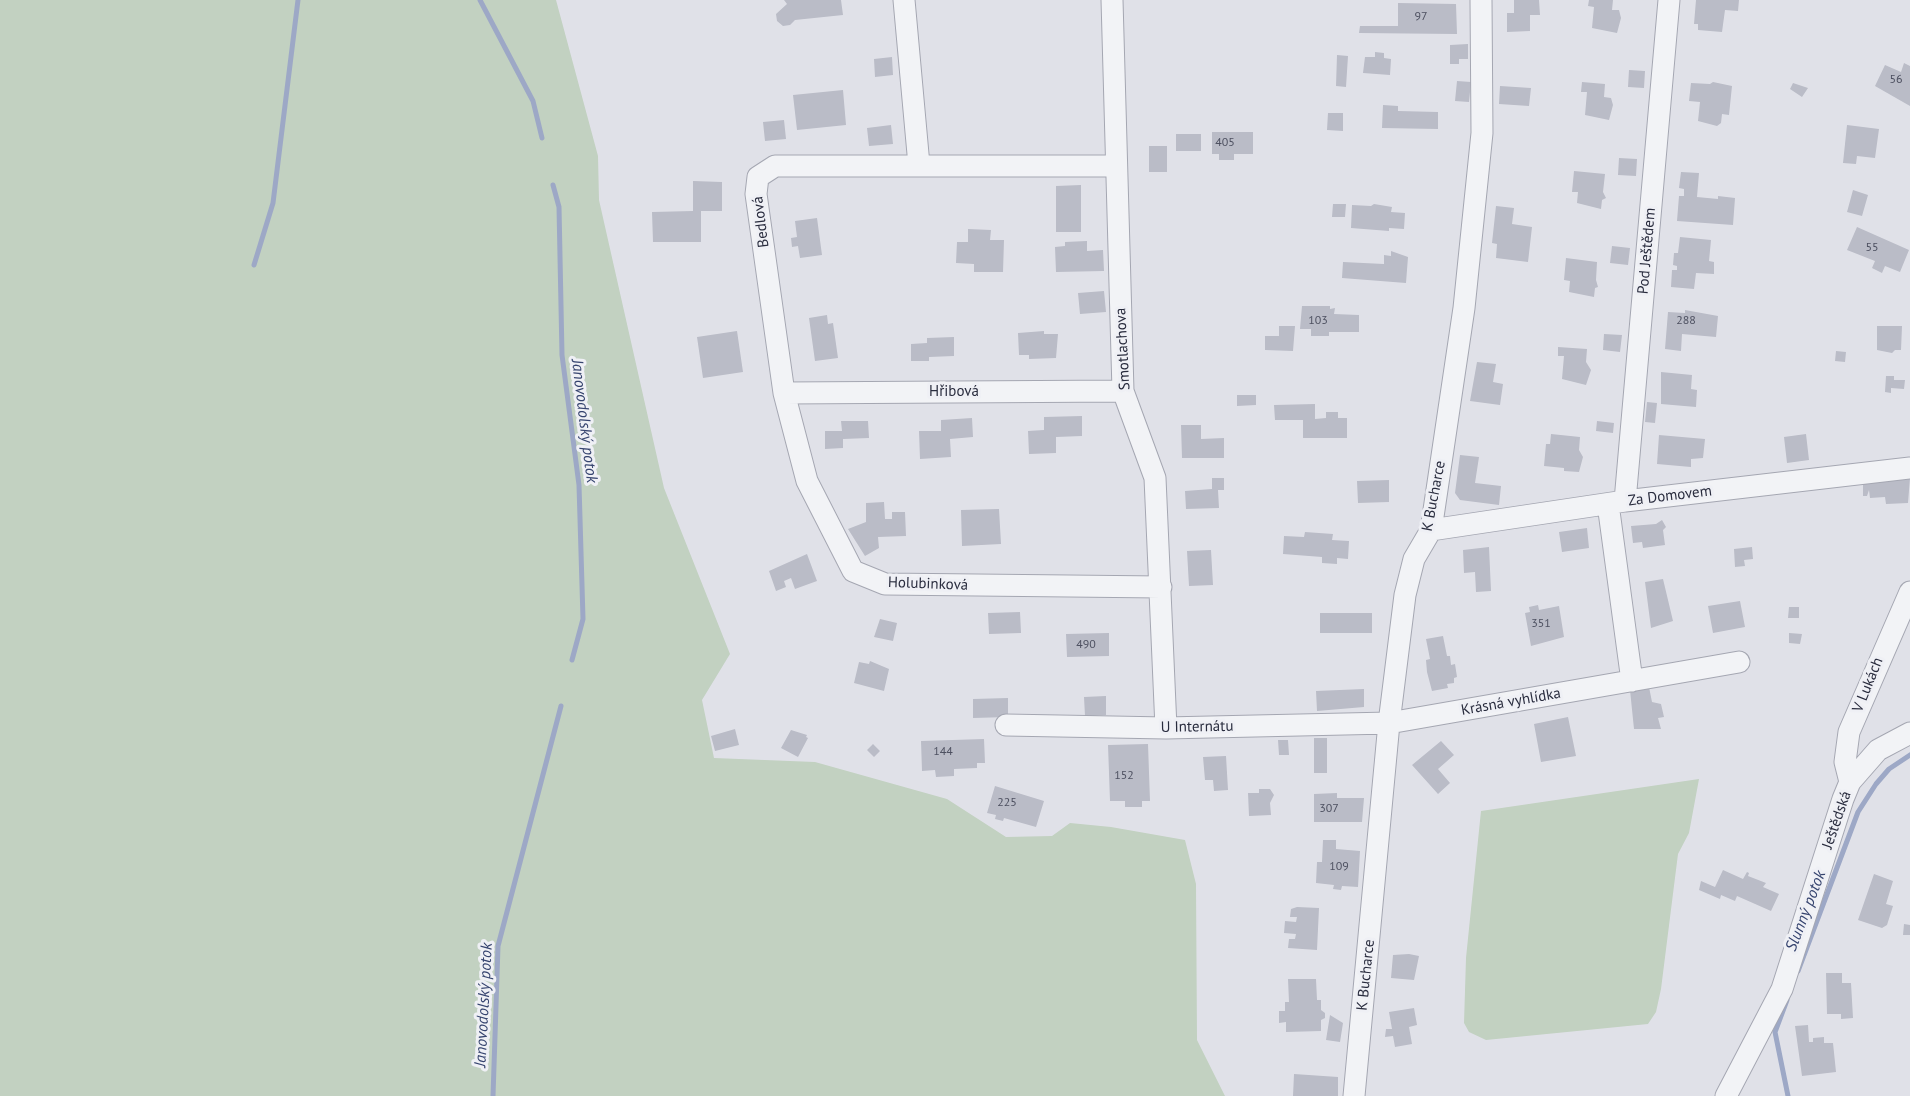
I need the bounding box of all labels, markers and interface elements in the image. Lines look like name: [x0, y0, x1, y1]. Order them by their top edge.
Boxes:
house number: 97: [1414, 10, 1428, 24]
house number: 56: [1889, 73, 1903, 87]
house number: 405: [1215, 136, 1235, 150]
street label: Bedlová: [749, 195, 773, 249]
street label: Pod Ještědem: [1634, 207, 1660, 295]
house number: 55: [1865, 241, 1879, 255]
street label: Smotlachova: [1112, 307, 1134, 391]
house number: 103: [1308, 314, 1328, 328]
house number: 288: [1676, 314, 1696, 328]
water label: Janovodolský potok: [567, 358, 601, 484]
street label: Hřibová: [929, 383, 979, 401]
street label: K Bucharce: [1418, 459, 1450, 533]
street label: Za Domovem: [1627, 482, 1713, 510]
street label: Holubinková: [887, 574, 969, 594]
house number: 351: [1531, 617, 1551, 631]
house number: 490: [1076, 638, 1096, 652]
street label: V Lukách: [1849, 655, 1887, 715]
street label: Krásná vyhlídka: [1460, 684, 1562, 720]
street label: U Internátu: [1160, 717, 1234, 737]
house number: 144: [933, 745, 953, 759]
house number: 152: [1114, 769, 1134, 783]
street label: Ještědská: [1819, 789, 1855, 851]
house number: 225: [997, 796, 1017, 810]
house number: 307: [1319, 802, 1339, 816]
house number: 109: [1329, 860, 1349, 874]
water label: Slunný potok: [1782, 868, 1830, 954]
street label: K Bucharce: [1353, 938, 1379, 1012]
water label: Janovodolský potok: [471, 942, 497, 1068]

